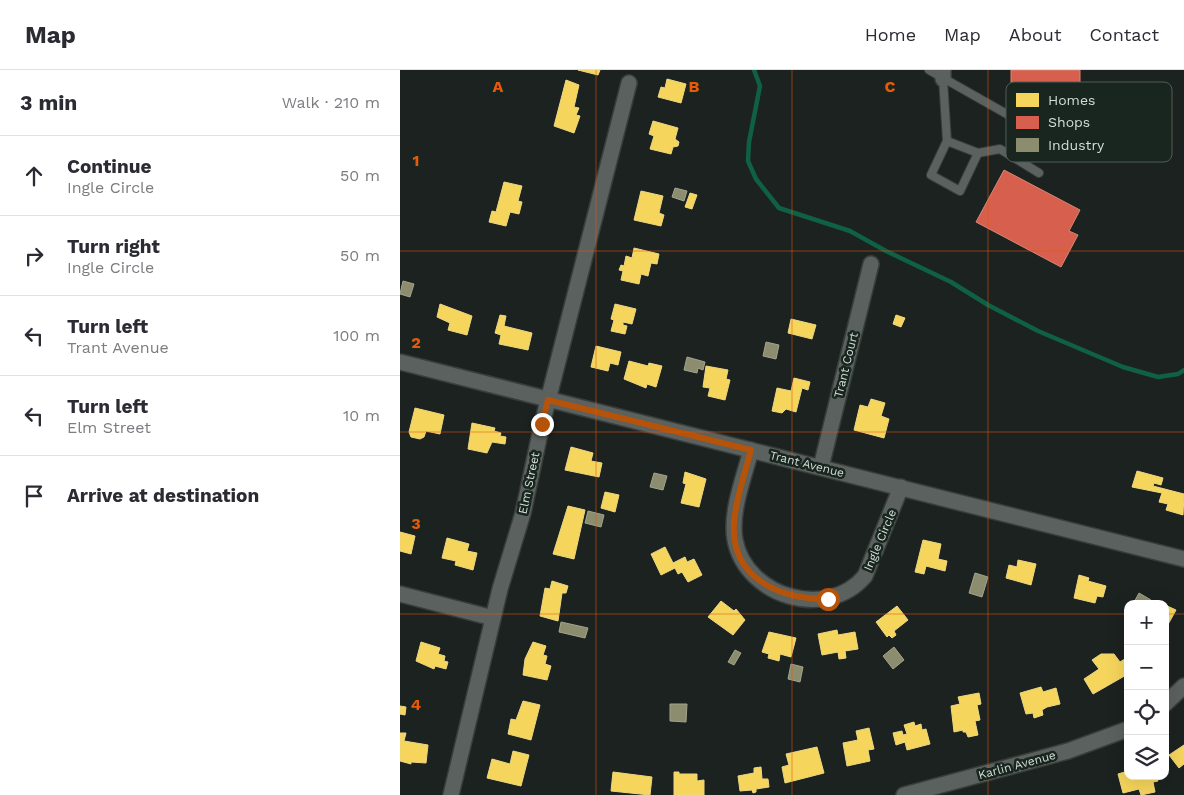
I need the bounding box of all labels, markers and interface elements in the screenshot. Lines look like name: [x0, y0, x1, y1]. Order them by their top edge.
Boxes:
text: Map: [25, 21, 76, 49]
text: Home: [865, 24, 916, 45]
text: Map: [944, 24, 981, 45]
text: About: [1009, 24, 1061, 45]
text: Contact: [1089, 24, 1159, 45]
text: A: [493, 77, 504, 96]
text: B: [689, 77, 700, 96]
text: C: [885, 77, 896, 96]
legend: [1006, 82, 1172, 162]
text: 3 min: [20, 90, 77, 115]
text: Homes: [1048, 92, 1095, 108]
text: Walk · 210 m: [282, 93, 380, 112]
text: Shops: [1048, 114, 1090, 130]
text: Industry: [1048, 137, 1105, 153]
text: 1: [413, 151, 419, 170]
text: Continue: [67, 155, 151, 178]
icon: ahead: [20, 162, 48, 190]
text: 50 m: [340, 166, 380, 185]
text: Ingle Circle: [67, 178, 154, 197]
text: Turn right: [67, 235, 160, 258]
icon: right: [20, 242, 48, 270]
text: 50 m: [340, 246, 380, 265]
text: Ingle Circle: [67, 258, 154, 277]
text: Turn left: [67, 315, 148, 338]
icon: left: [20, 322, 48, 350]
text: 100 m: [333, 326, 380, 345]
street label: Trant Court: [831, 331, 861, 399]
text: 2: [411, 333, 421, 352]
text: Trant Avenue: [67, 338, 169, 357]
text: Turn left: [67, 395, 148, 418]
icon: left: [20, 402, 48, 430]
text: 10 m: [343, 406, 380, 425]
route end: [531, 413, 554, 436]
text: Elm Street: [67, 418, 151, 437]
street label: Trant Avenue: [768, 448, 846, 480]
street label: Elm Street: [516, 451, 542, 515]
icon: arrive: [20, 482, 48, 510]
text: Arrive at destination: [67, 484, 259, 507]
street label: Ingle Circle: [861, 507, 899, 573]
text: 3: [411, 514, 421, 533]
route start: [817, 588, 840, 611]
map controls: [1124, 600, 1169, 780]
button: +: [1124, 600, 1169, 645]
button: −: [1124, 645, 1169, 690]
button: locate: [1124, 690, 1169, 735]
text: 4: [411, 695, 421, 714]
button: layers: [1124, 735, 1169, 780]
street label: Karlin Avenue: [977, 748, 1057, 782]

